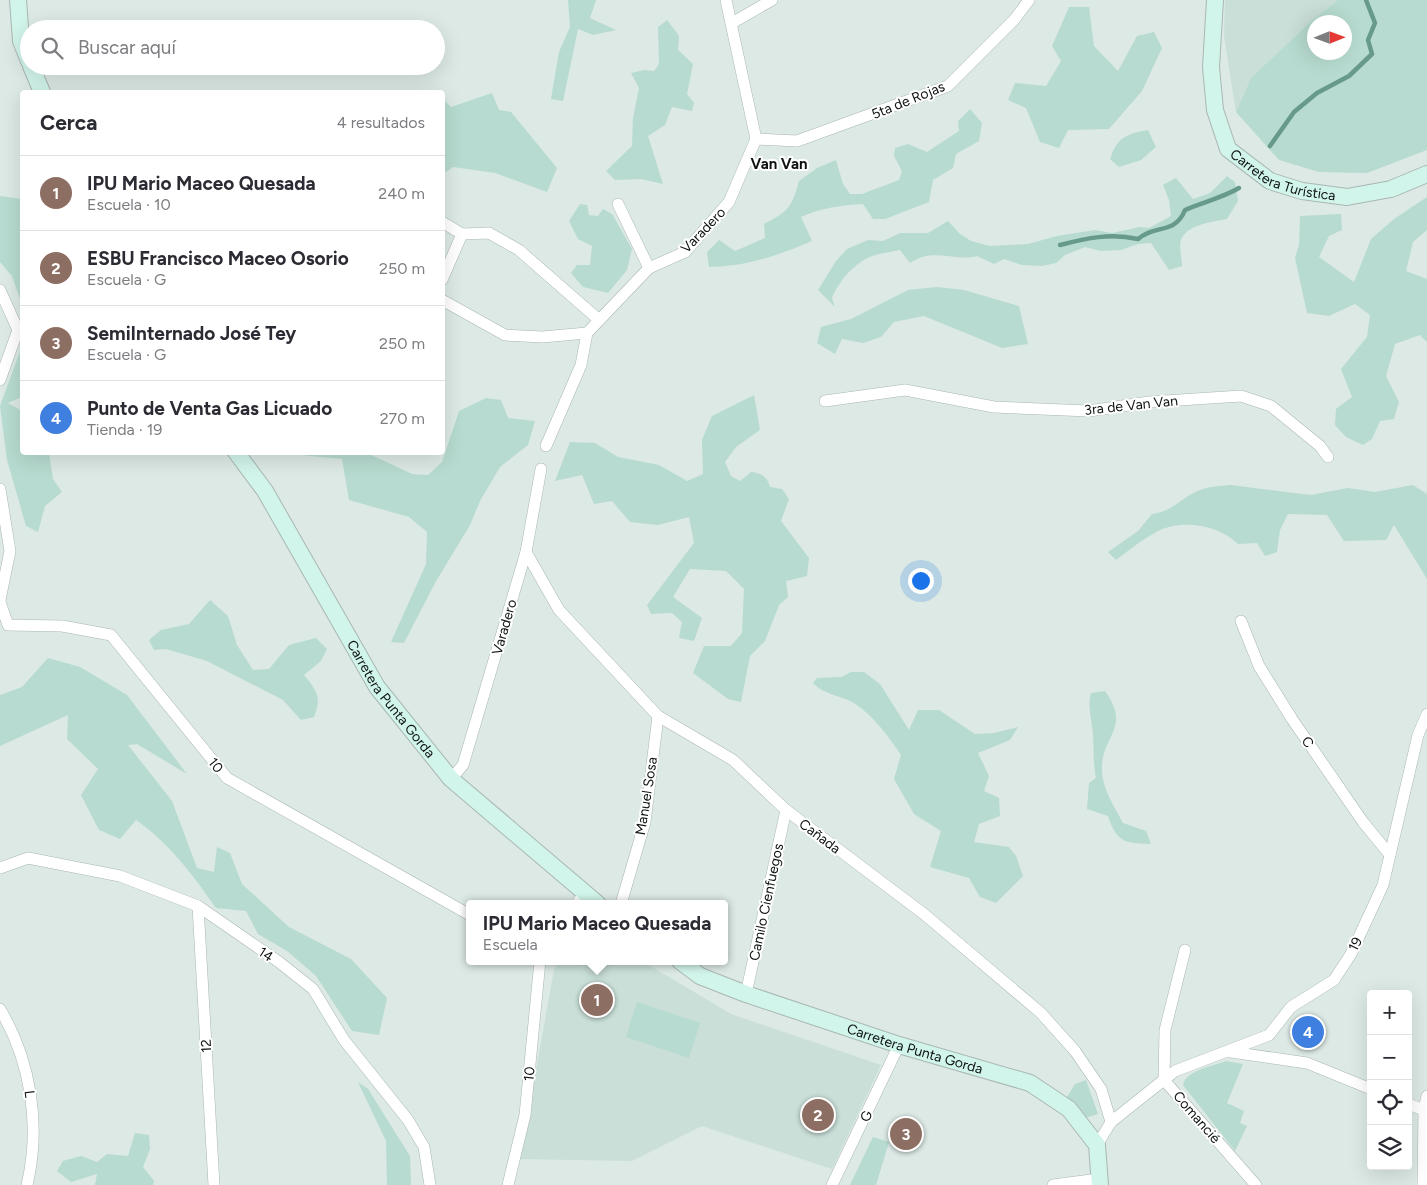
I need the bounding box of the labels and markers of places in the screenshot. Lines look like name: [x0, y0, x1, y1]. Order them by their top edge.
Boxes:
pin: 1: [581, 981, 613, 1019]
pin: 4: [1292, 1013, 1324, 1051]
pin: 2: [802, 1096, 834, 1134]
pin: 3: [890, 1115, 922, 1153]

